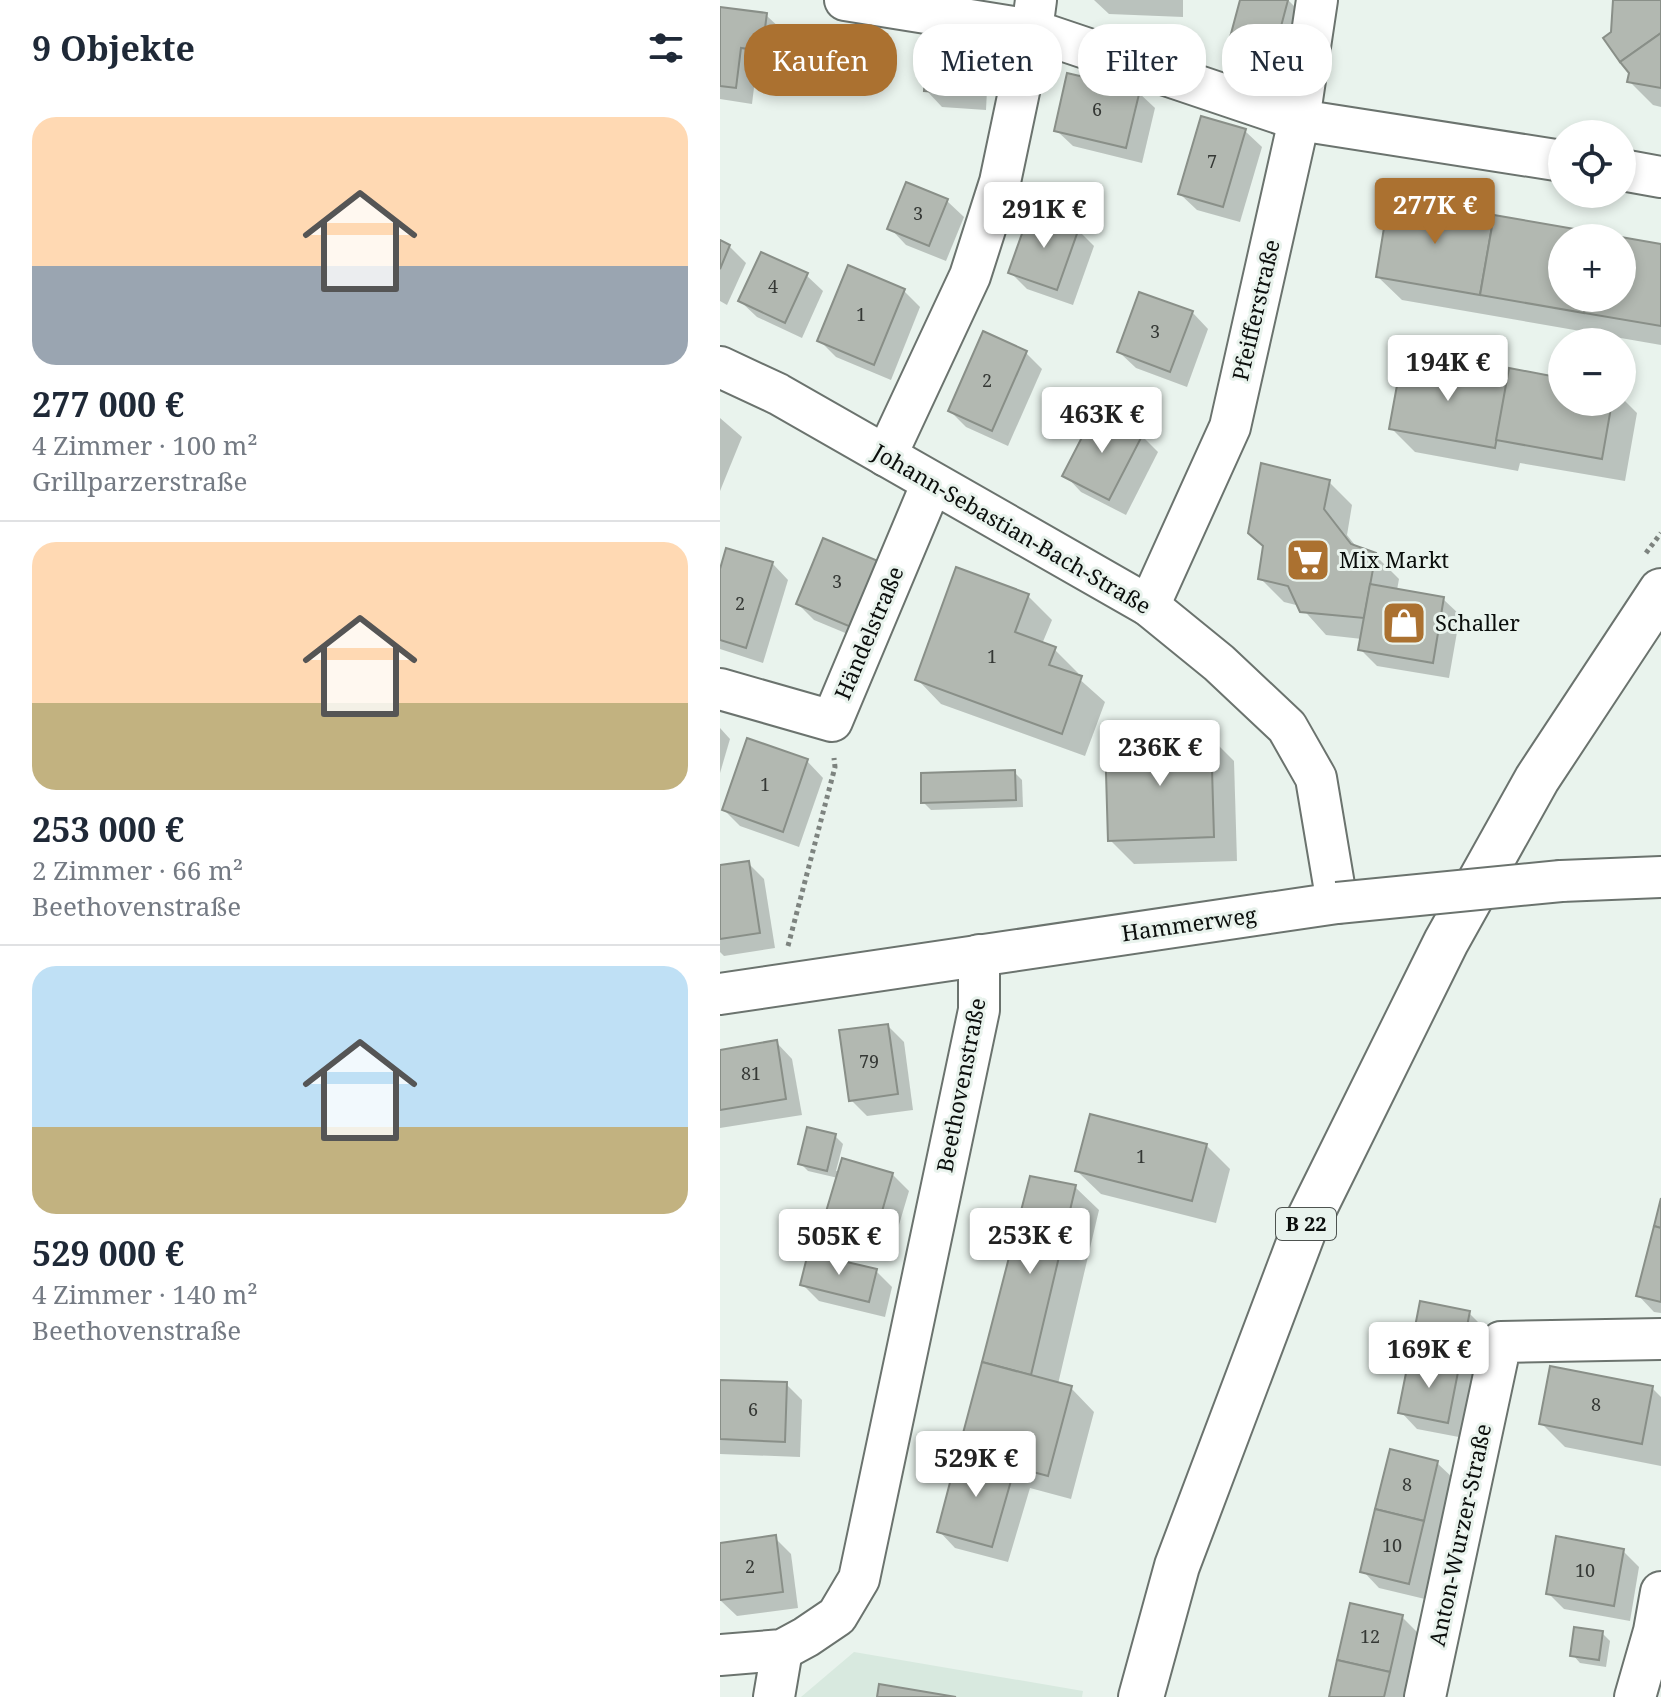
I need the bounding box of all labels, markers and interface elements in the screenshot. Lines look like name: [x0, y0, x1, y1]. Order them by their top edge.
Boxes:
chip: Kaufen: [744, 24, 897, 96]
chip: Mieten: [913, 24, 1062, 96]
chip: Filter: [1078, 24, 1206, 96]
chip: Neu: [1222, 24, 1332, 96]
text: 9 Objekte: [32, 25, 195, 71]
icon: filters: [644, 26, 688, 70]
house number: 6: [1092, 97, 1102, 121]
map controls: [1548, 120, 1636, 416]
button: locate: [1548, 120, 1636, 208]
house number: 7: [1207, 149, 1217, 173]
icon: home: [288, 169, 432, 313]
pin: 277K €: [1370, 178, 1500, 246]
pin: 291K €: [979, 182, 1109, 250]
text: 277K €: [1393, 186, 1477, 222]
text: 291K €: [1002, 190, 1086, 226]
house number: 3: [913, 201, 923, 225]
button: +: [1548, 224, 1636, 312]
street label: Pfeifferstraße: [1224, 236, 1286, 383]
house number: 4: [768, 274, 778, 298]
house number: 1: [856, 302, 866, 326]
house number: 3: [1150, 319, 1160, 343]
button: −: [1548, 328, 1636, 416]
pin: 194K €: [1383, 335, 1513, 403]
text: 194K €: [1406, 343, 1490, 379]
house number: 2: [982, 368, 992, 392]
text: 277 000 €: [32, 381, 184, 427]
pin: 463K €: [1037, 387, 1167, 455]
text: 463K €: [1060, 395, 1144, 431]
text: 4 Zimmer · 100 m²: [32, 427, 258, 463]
street label: Johann-Sebastian-Bach-Straße: [867, 436, 1157, 620]
text: Grillparzerstraße: [32, 463, 248, 499]
supermarket icon: Mix Markt: [1284, 536, 1332, 584]
place label: Mix Markt: [1339, 544, 1449, 574]
street label: Händelstraße: [827, 561, 910, 704]
house number: 3: [832, 569, 842, 593]
house number: 2: [735, 591, 745, 615]
icon: home: [288, 594, 432, 738]
shop icon: Schaller: [1380, 599, 1428, 647]
place label: Schaller: [1435, 607, 1521, 637]
house number: 1: [987, 644, 997, 668]
pin: 236K €: [1095, 720, 1225, 788]
text: 236K €: [1118, 728, 1202, 764]
house number: 1: [760, 772, 770, 796]
text: 253 000 €: [32, 806, 184, 852]
text: 2 Zimmer · 66 m²: [32, 852, 243, 888]
text: Beethovenstraße: [32, 888, 241, 924]
street label: Hammerweg: [1119, 899, 1259, 947]
street label: Beethovenstraße: [928, 995, 992, 1175]
icon: home: [288, 1018, 432, 1162]
house number: 79: [859, 1049, 879, 1073]
house number: 81: [741, 1061, 761, 1085]
house number: 1: [1136, 1144, 1146, 1168]
pin: 253K €: [965, 1208, 1095, 1276]
road number: B 22: [1276, 1208, 1336, 1240]
pin: 505K €: [774, 1209, 904, 1277]
text: 253K €: [988, 1216, 1072, 1252]
text: 505K €: [797, 1217, 881, 1253]
text: 529 000 €: [32, 1230, 184, 1276]
text: 4 Zimmer · 140 m²: [32, 1276, 258, 1312]
text: Beethovenstraße: [32, 1312, 241, 1348]
pin: 169K €: [1364, 1322, 1494, 1390]
text: 169K €: [1387, 1330, 1471, 1366]
house number: 8: [1591, 1392, 1601, 1416]
house number: 6: [748, 1397, 758, 1421]
street label: Anton-Wurzer-Straße: [1421, 1421, 1497, 1649]
pin: 529K €: [911, 1431, 1041, 1499]
text: 529K €: [934, 1439, 1018, 1475]
house number: 8: [1402, 1472, 1412, 1496]
house number: 10: [1382, 1533, 1402, 1557]
house number: 2: [745, 1554, 755, 1578]
house number: 10: [1575, 1558, 1595, 1582]
house number: 12: [1360, 1624, 1380, 1648]

